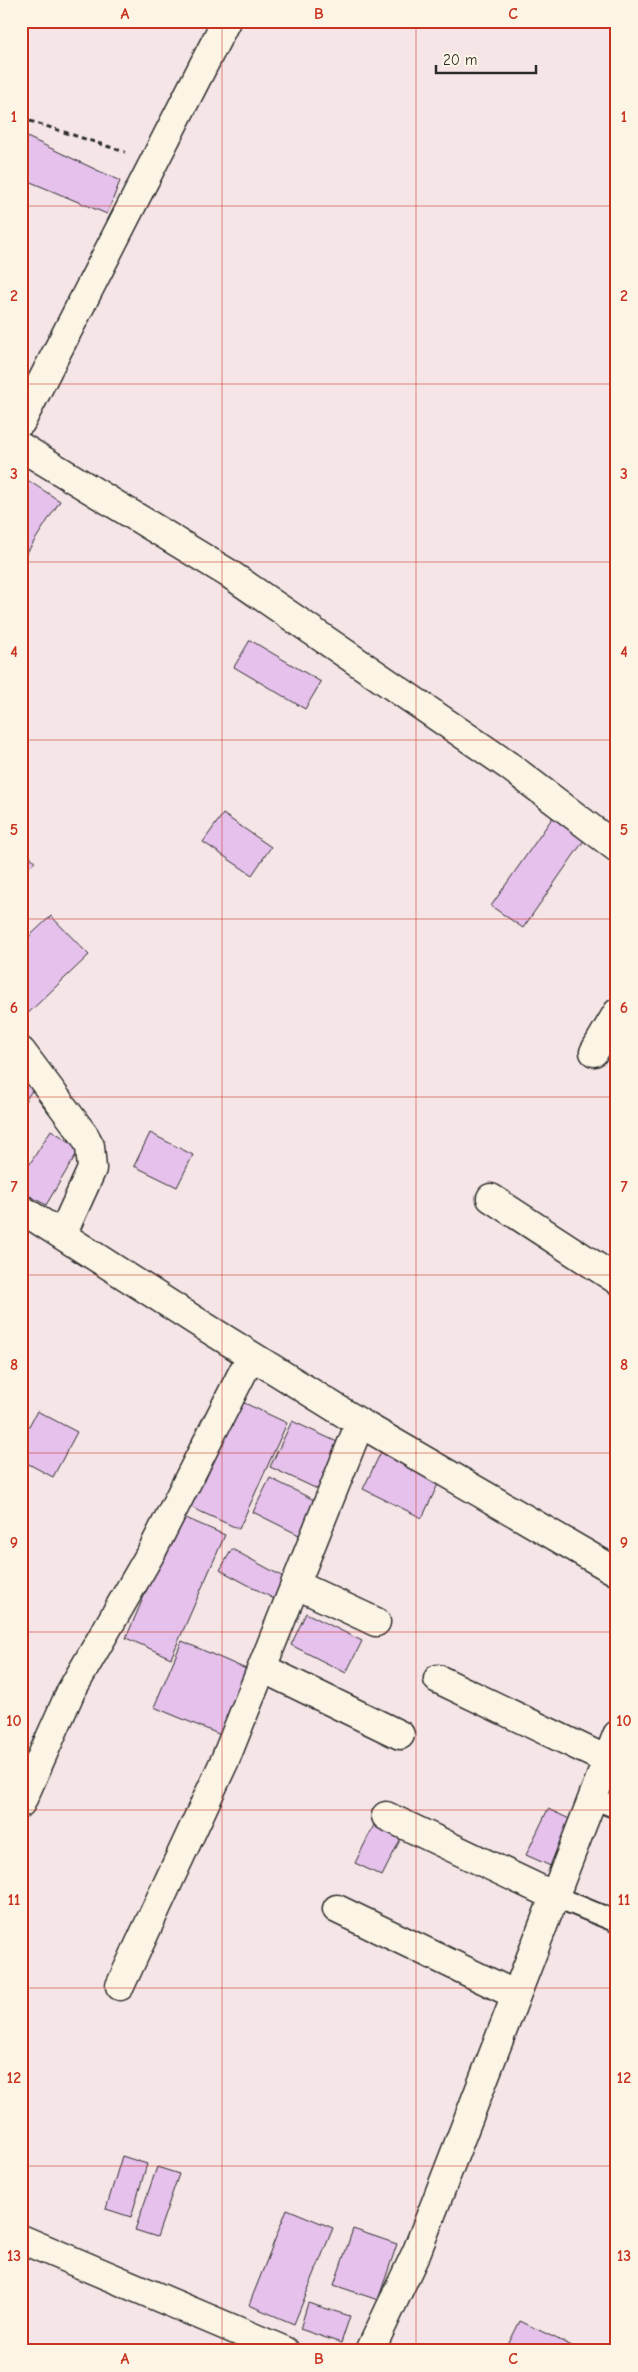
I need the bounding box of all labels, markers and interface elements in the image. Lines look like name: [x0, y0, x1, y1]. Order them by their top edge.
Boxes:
text: A: [121, 5, 130, 23]
text: B: [314, 5, 324, 23]
text: C: [508, 5, 518, 23]
scale bar: [436, 42, 536, 74]
text: 20 m: [443, 51, 477, 69]
text: 1: [11, 108, 17, 126]
text: 1: [621, 108, 627, 126]
text: 2: [10, 287, 18, 305]
text: 2: [620, 287, 628, 305]
text: 3: [10, 465, 18, 483]
text: 3: [620, 465, 628, 483]
text: 4: [10, 643, 18, 661]
text: 4: [620, 643, 628, 661]
text: 5: [10, 821, 18, 839]
text: 5: [620, 821, 628, 839]
text: 6: [10, 999, 18, 1017]
text: 6: [620, 999, 628, 1017]
text: 7: [10, 1178, 18, 1196]
text: 7: [620, 1178, 628, 1196]
text: 8: [10, 1356, 18, 1374]
text: 8: [620, 1356, 628, 1374]
text: 9: [10, 1534, 18, 1552]
text: 9: [620, 1534, 628, 1552]
text: 10: [6, 1712, 22, 1730]
text: 10: [616, 1712, 632, 1730]
text: 11: [8, 1891, 20, 1909]
text: 11: [618, 1891, 630, 1909]
text: 12: [7, 2069, 21, 2087]
text: 12: [617, 2069, 631, 2087]
text: 13: [7, 2247, 21, 2265]
text: 13: [617, 2247, 631, 2265]
text: A: [121, 2350, 130, 2368]
text: B: [314, 2350, 324, 2368]
text: C: [508, 2350, 518, 2368]

